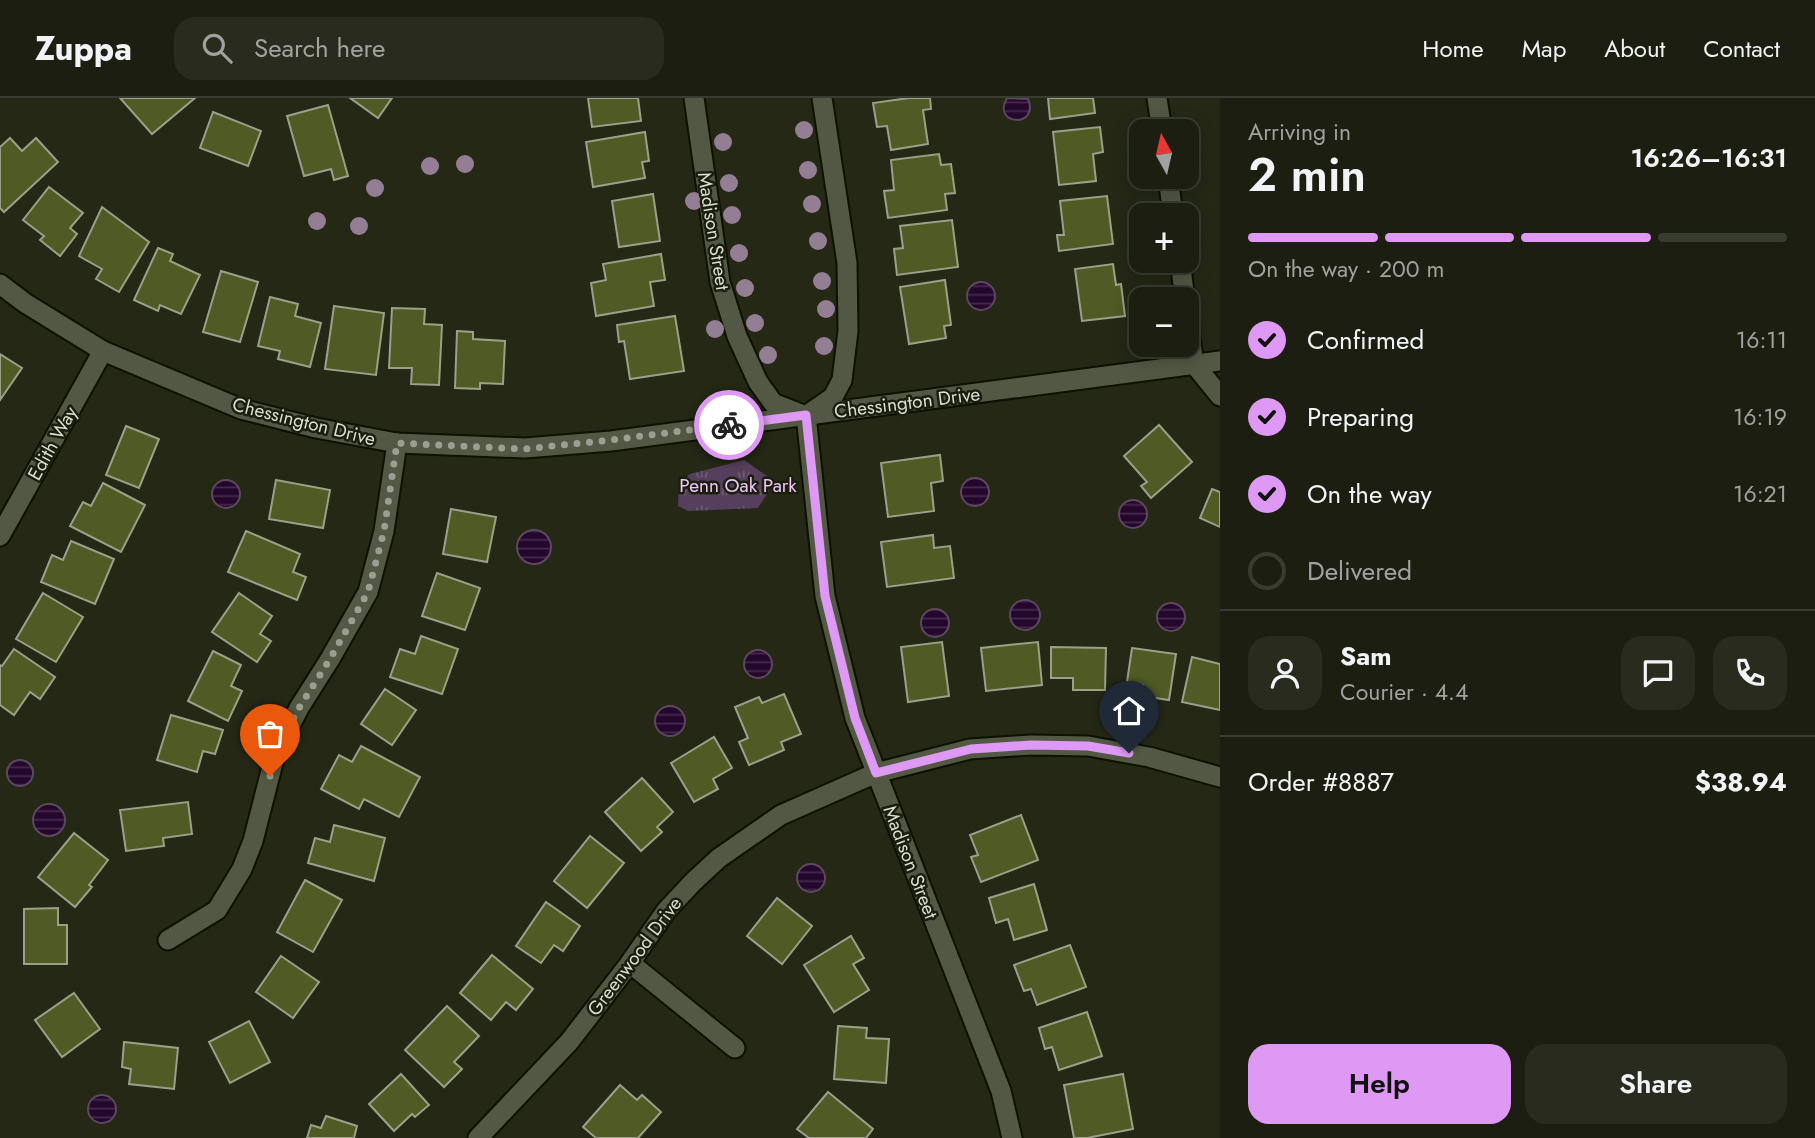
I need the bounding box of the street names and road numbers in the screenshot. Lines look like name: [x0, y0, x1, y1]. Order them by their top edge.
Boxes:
street label: Madison Street: [691, 170, 736, 293]
street label: Chessington Drive: [833, 380, 982, 425]
street label: Chessington Drive: [229, 391, 379, 452]
street label: Edith Way: [21, 401, 84, 485]
street label: Madison Street: [877, 802, 945, 923]
street label: Greenwood Drive: [581, 891, 688, 1021]

